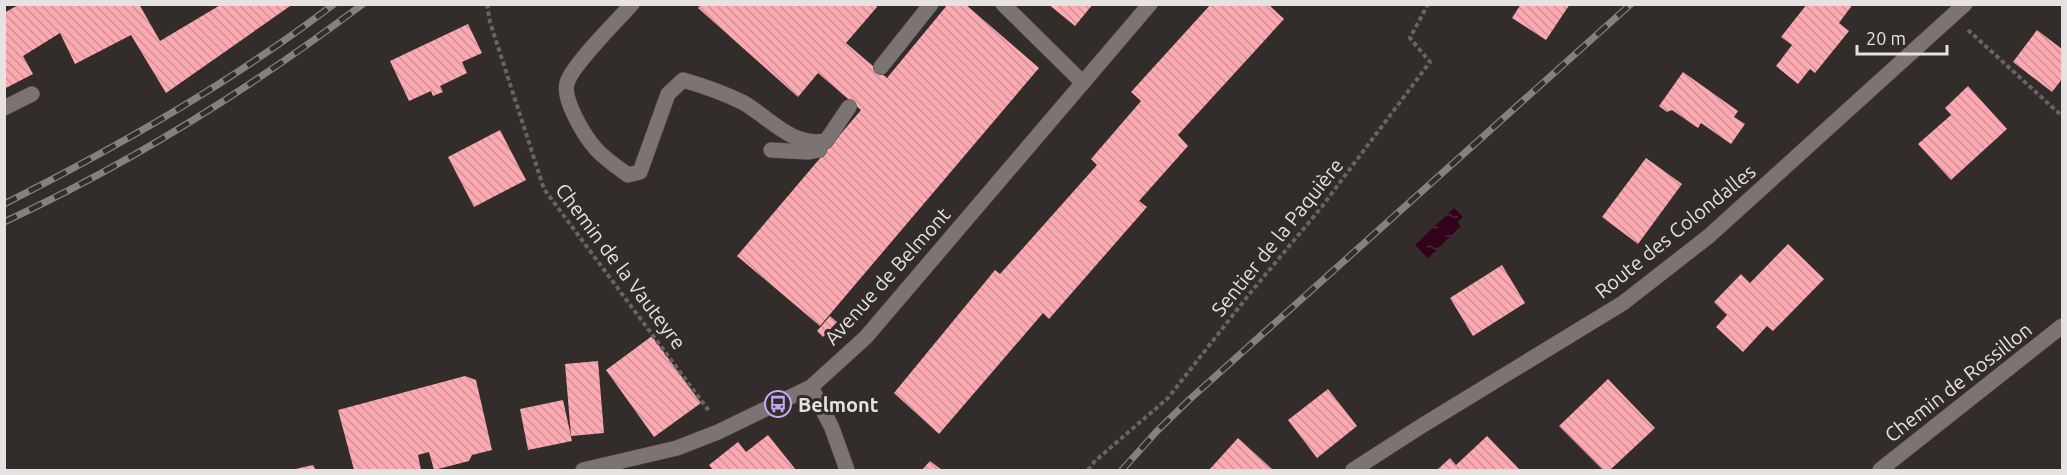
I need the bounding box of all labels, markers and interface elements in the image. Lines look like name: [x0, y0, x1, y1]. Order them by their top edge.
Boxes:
scale bar: [1857, 18, 1947, 56]
text: 20 m: [1866, 28, 1906, 48]
street label: Sentier de la Paquière: [1206, 154, 1348, 320]
street label: Route des Colondalles: [1590, 159, 1760, 303]
street label: Chemin de la Vauteyre: [551, 179, 691, 353]
street label: Avenue de Belmont: [819, 203, 955, 349]
street label: Chemin de Rossillon: [1880, 317, 2036, 447]
bus stop icon: Belmont: [763, 389, 793, 419]
place label: Belmont: [798, 393, 879, 416]

